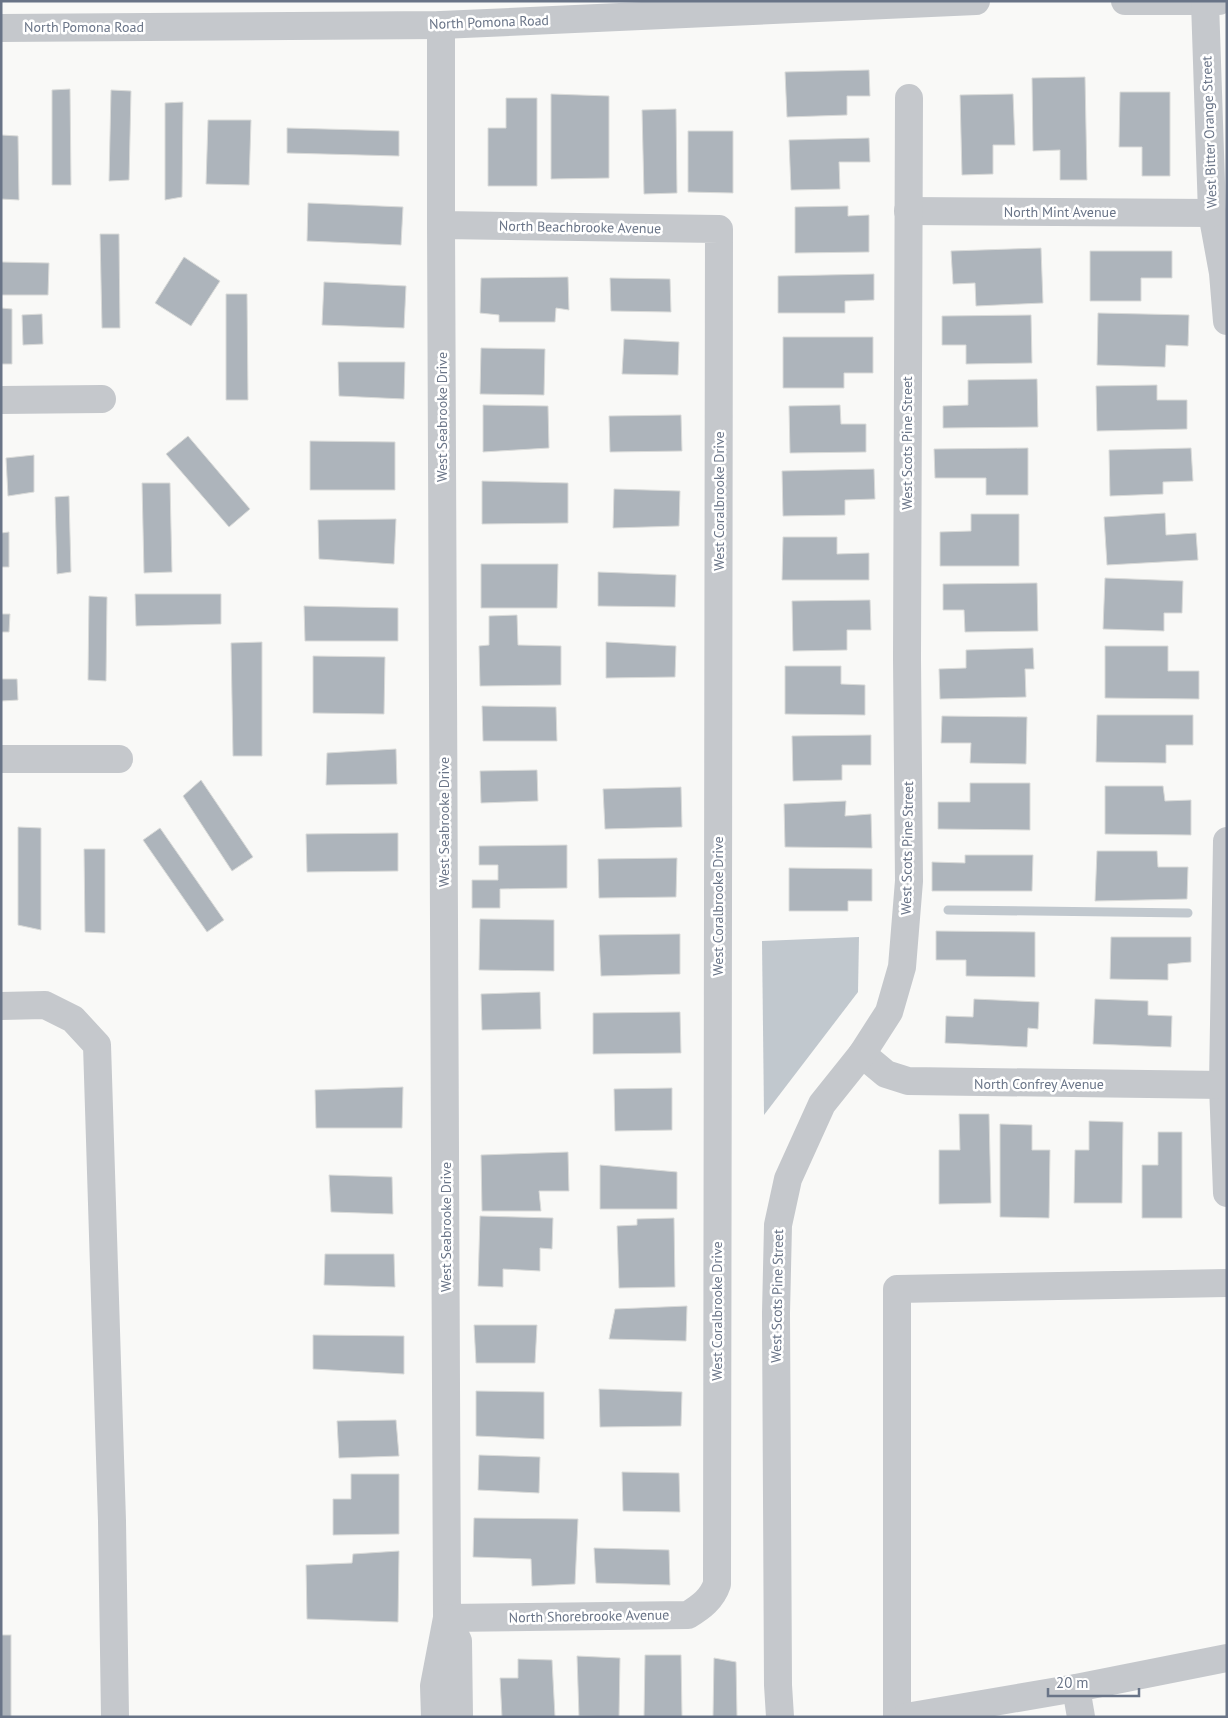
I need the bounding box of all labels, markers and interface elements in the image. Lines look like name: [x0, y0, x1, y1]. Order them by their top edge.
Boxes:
street label: North Pomona Road: [429, 11, 549, 33]
street label: North Pomona Road: [24, 18, 144, 36]
street label: West Bitter Orange Street: [1197, 55, 1221, 208]
street label: North Mint Avenue: [1004, 203, 1116, 221]
street label: North Beachbrooke Avenue: [499, 217, 661, 237]
street label: West Seabrooke Drive: [433, 352, 451, 482]
street label: West Scots Pine Street: [898, 376, 916, 510]
street label: West Coralbrooke Drive: [710, 431, 728, 571]
street label: West Seabrooke Drive: [435, 757, 453, 887]
street label: West Scots Pine Street: [897, 781, 917, 915]
street label: West Coralbrooke Drive: [709, 836, 727, 976]
street label: North Confrey Avenue: [974, 1075, 1104, 1093]
street label: West Seabrooke Drive: [437, 1162, 455, 1292]
street label: West Scots Pine Street: [767, 1229, 787, 1363]
street label: West Coralbrooke Drive: [708, 1241, 726, 1381]
street label: North Shorebrooke Avenue: [508, 1606, 670, 1626]
scale bar: [1048, 1666, 1139, 1698]
text: 20 m: [1056, 1673, 1089, 1692]

